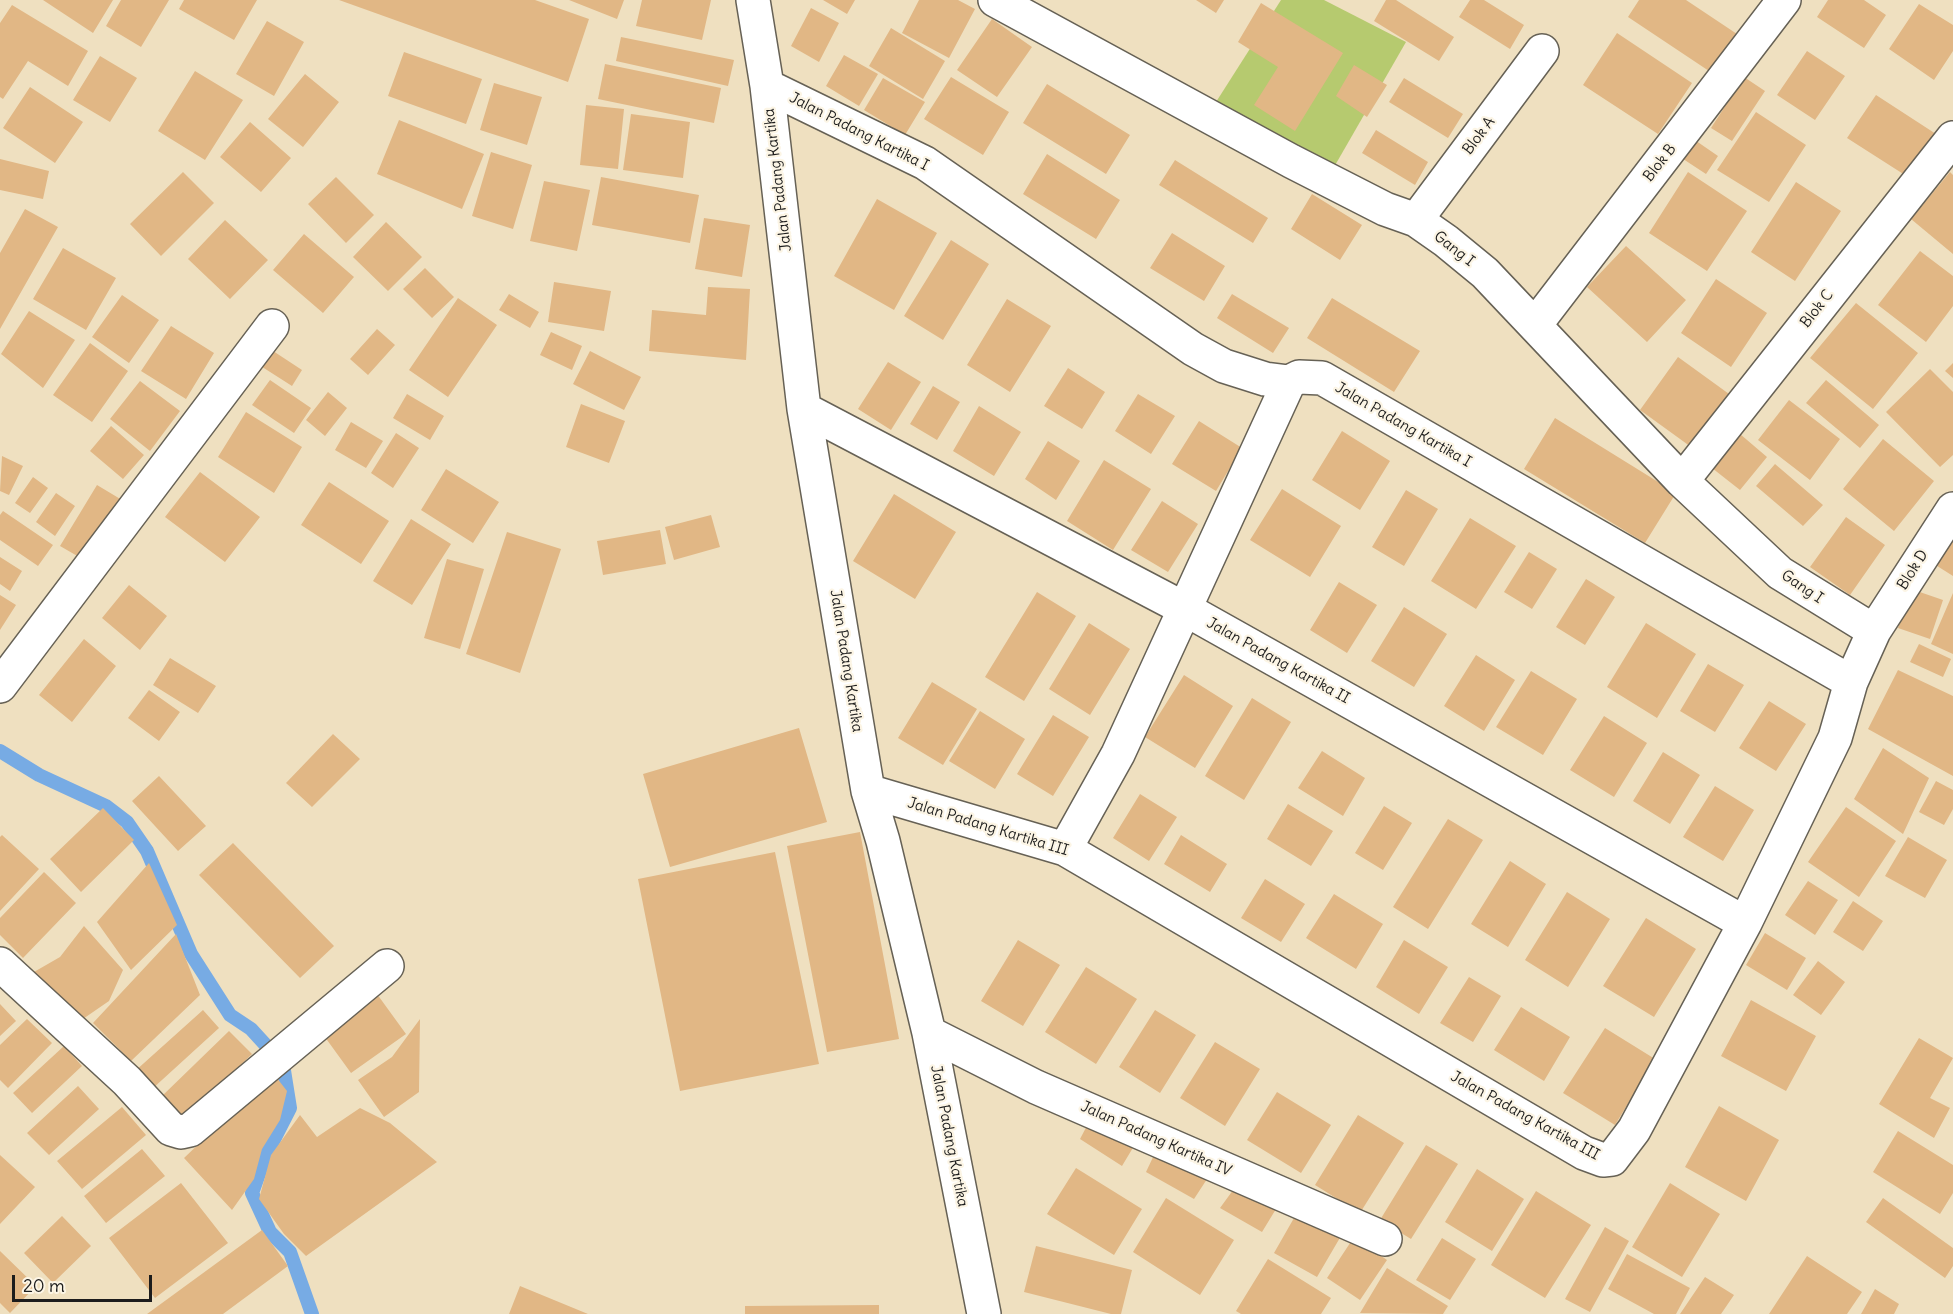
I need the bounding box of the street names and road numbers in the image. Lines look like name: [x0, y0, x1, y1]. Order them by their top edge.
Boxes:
street label: Jalan Padang Kartika I: [786, 89, 932, 175]
street label: Jalan Padang Kartika: [760, 107, 796, 253]
street label: Blok A: [1459, 114, 1499, 158]
street label: Blok B: [1640, 141, 1680, 185]
street label: Gang I: [1430, 228, 1478, 270]
street label: Blok C: [1797, 287, 1837, 331]
street label: Jalan Padang Kartika I: [1332, 379, 1474, 471]
street label: Blok D: [1894, 547, 1932, 593]
street label: Gang I: [1778, 567, 1826, 607]
street label: Jalan Padang Kartika: [826, 589, 866, 733]
street label: Jalan Padang Kartika II: [1203, 614, 1353, 708]
street label: Jalan Padang Kartika III: [905, 794, 1071, 860]
street label: Jalan Padang Kartika: [926, 1064, 972, 1208]
street label: Jalan Padang Kartika III: [1448, 1068, 1602, 1164]
street label: Jalan Padang Kartika IV: [1078, 1098, 1234, 1180]

